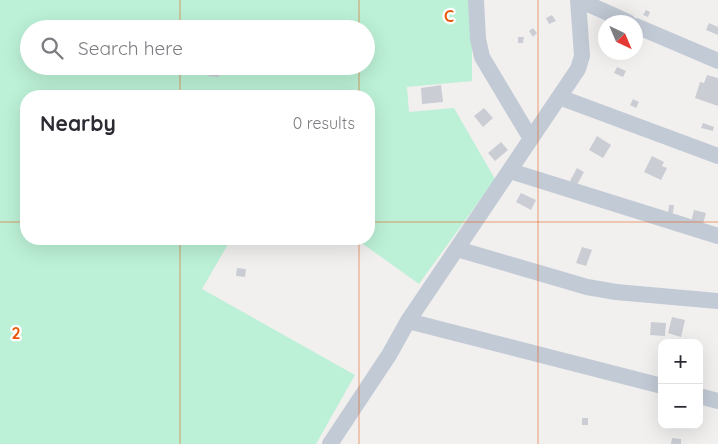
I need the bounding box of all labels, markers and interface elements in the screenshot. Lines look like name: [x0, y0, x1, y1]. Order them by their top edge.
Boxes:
text: C: [444, 6, 454, 26]
north arrow: [598, 15, 643, 60]
search box: [20, 20, 375, 75]
icon: search: [38, 34, 66, 62]
text: Search here: [78, 36, 183, 60]
text: Nearby: [40, 110, 116, 136]
text: 0 results: [293, 113, 355, 133]
text: 2: [11, 323, 21, 343]
map controls: [658, 339, 703, 429]
button: +: [658, 339, 703, 384]
button: −: [658, 384, 703, 429]

